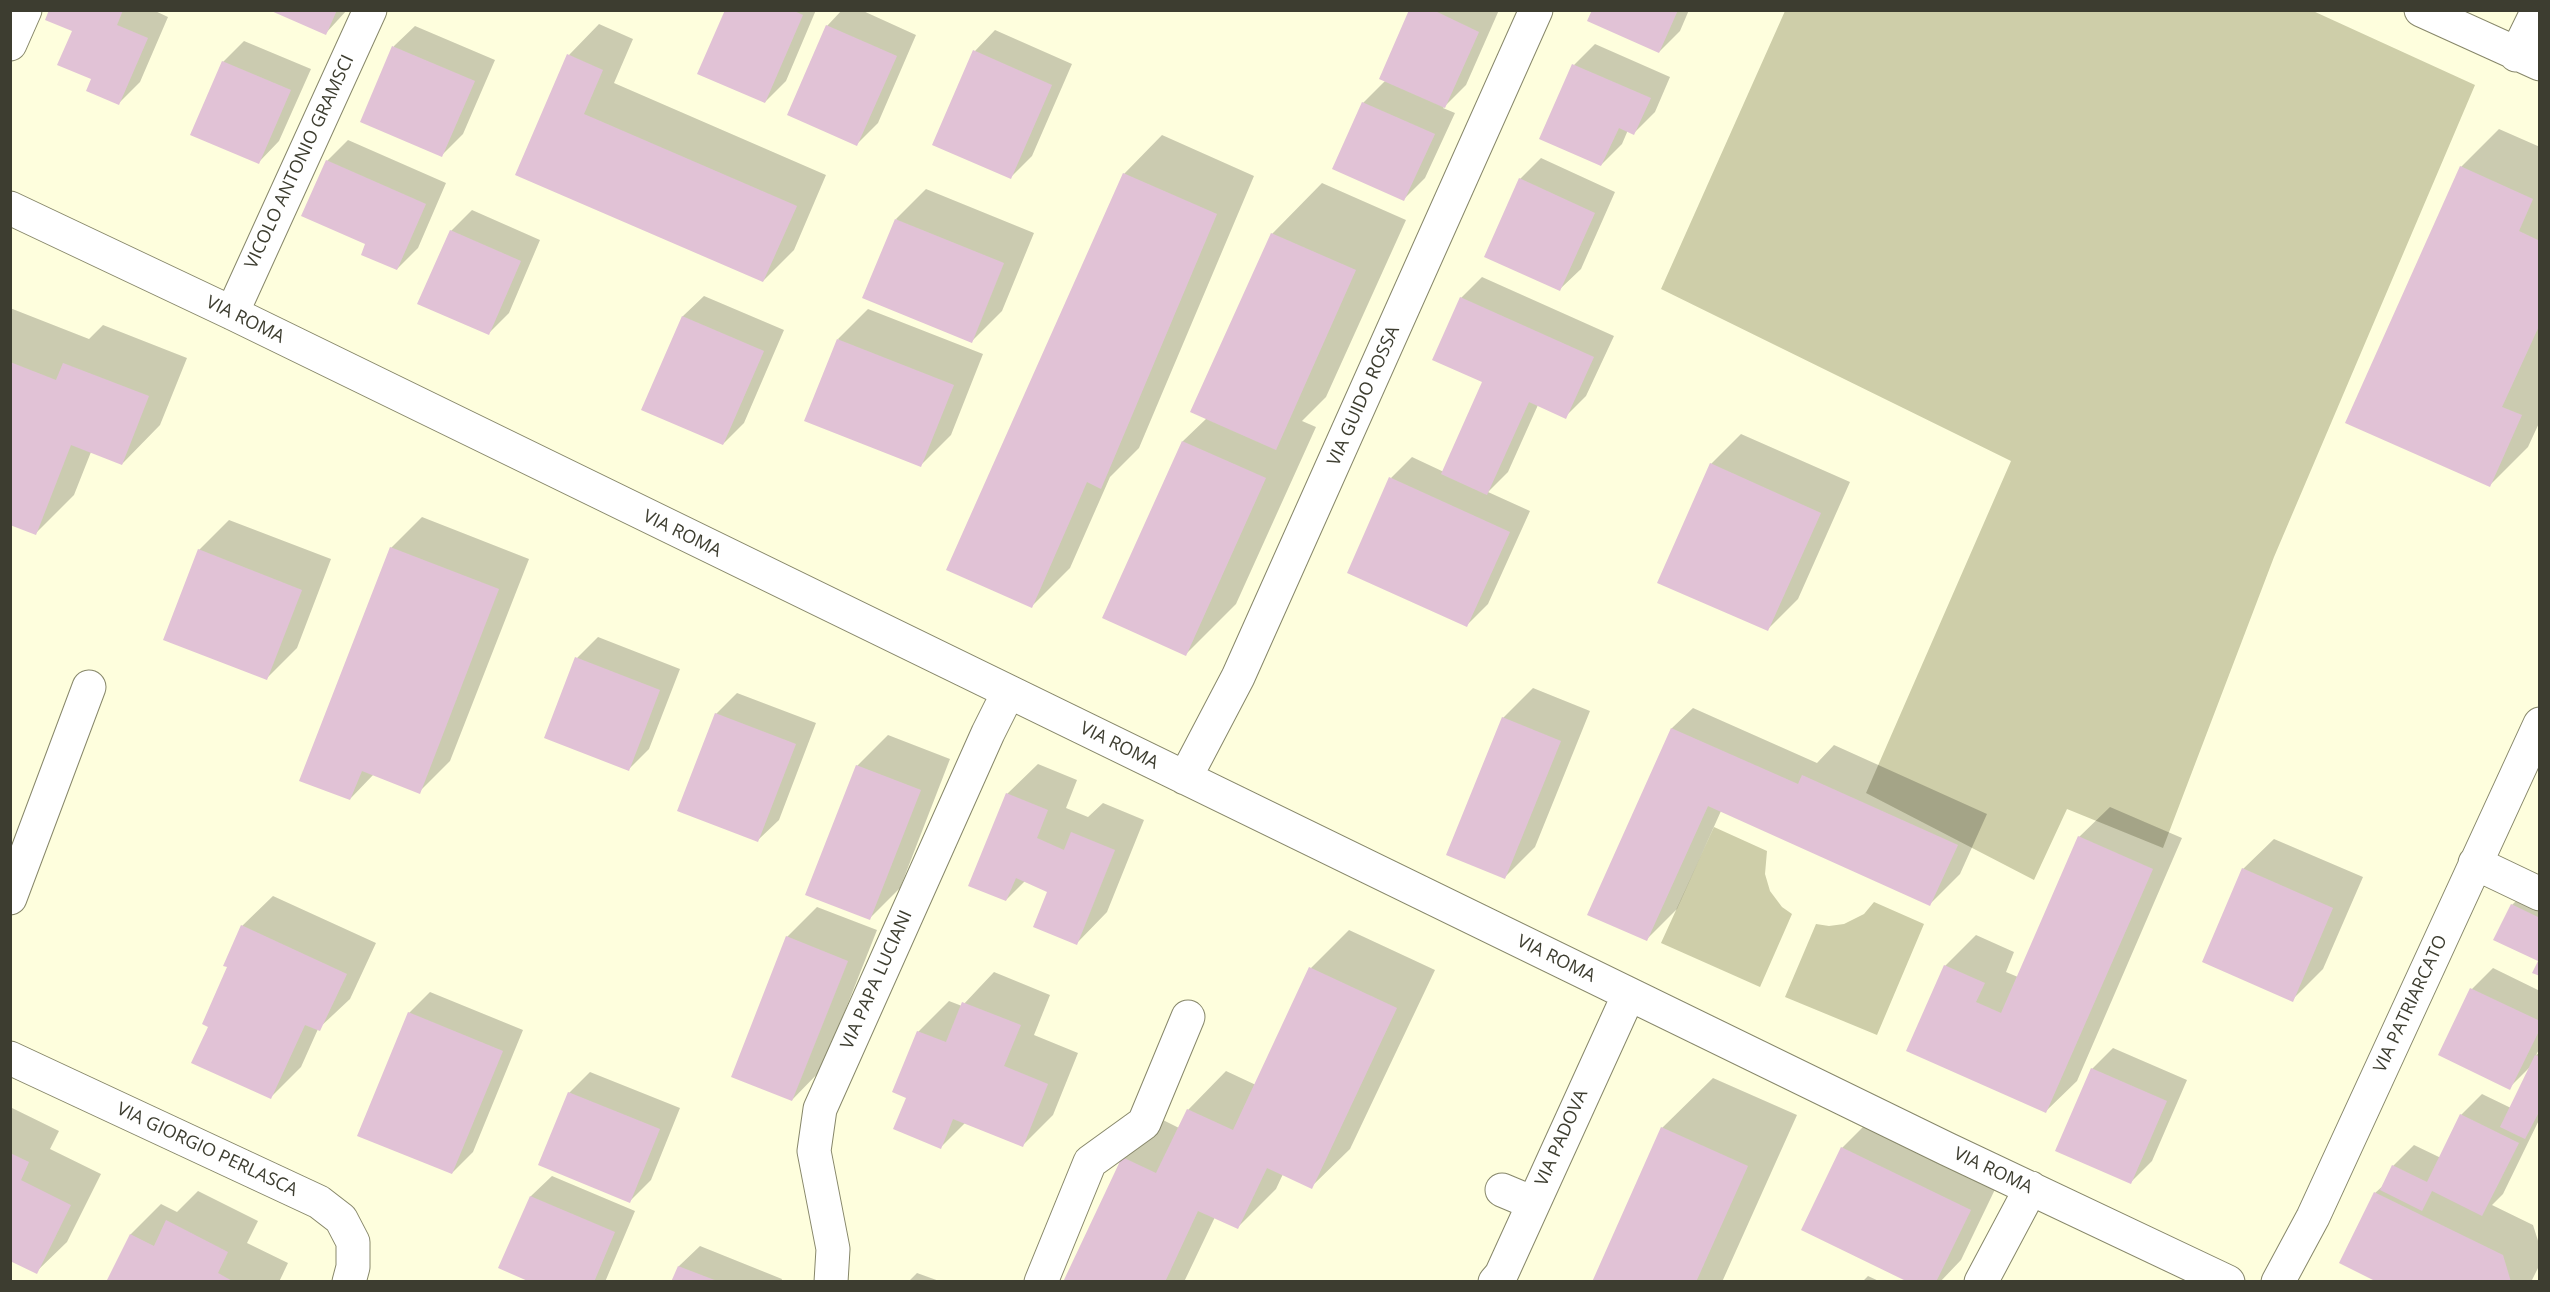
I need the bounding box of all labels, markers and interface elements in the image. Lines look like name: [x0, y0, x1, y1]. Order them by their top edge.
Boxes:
street label: VICOLO ANTONIO GRAMSCI: [241, 52, 359, 272]
street label: VIA ROMA: [202, 292, 288, 348]
street label: VIA GUIDO ROSSA: [1323, 323, 1405, 469]
street label: VIA ROMA: [639, 506, 725, 562]
street label: VIA ROMA: [1076, 718, 1162, 774]
street label: VIA PAPA LUCIANI: [837, 907, 917, 1053]
street label: VIA ROMA: [1513, 931, 1599, 987]
street label: VIA PATRIARCATO: [2370, 932, 2452, 1076]
street label: VIA PADOVA: [1531, 1086, 1593, 1190]
street label: VIA GIORGIO PERLASCA: [113, 1099, 301, 1201]
street label: VIA ROMA: [1950, 1143, 2036, 1199]

